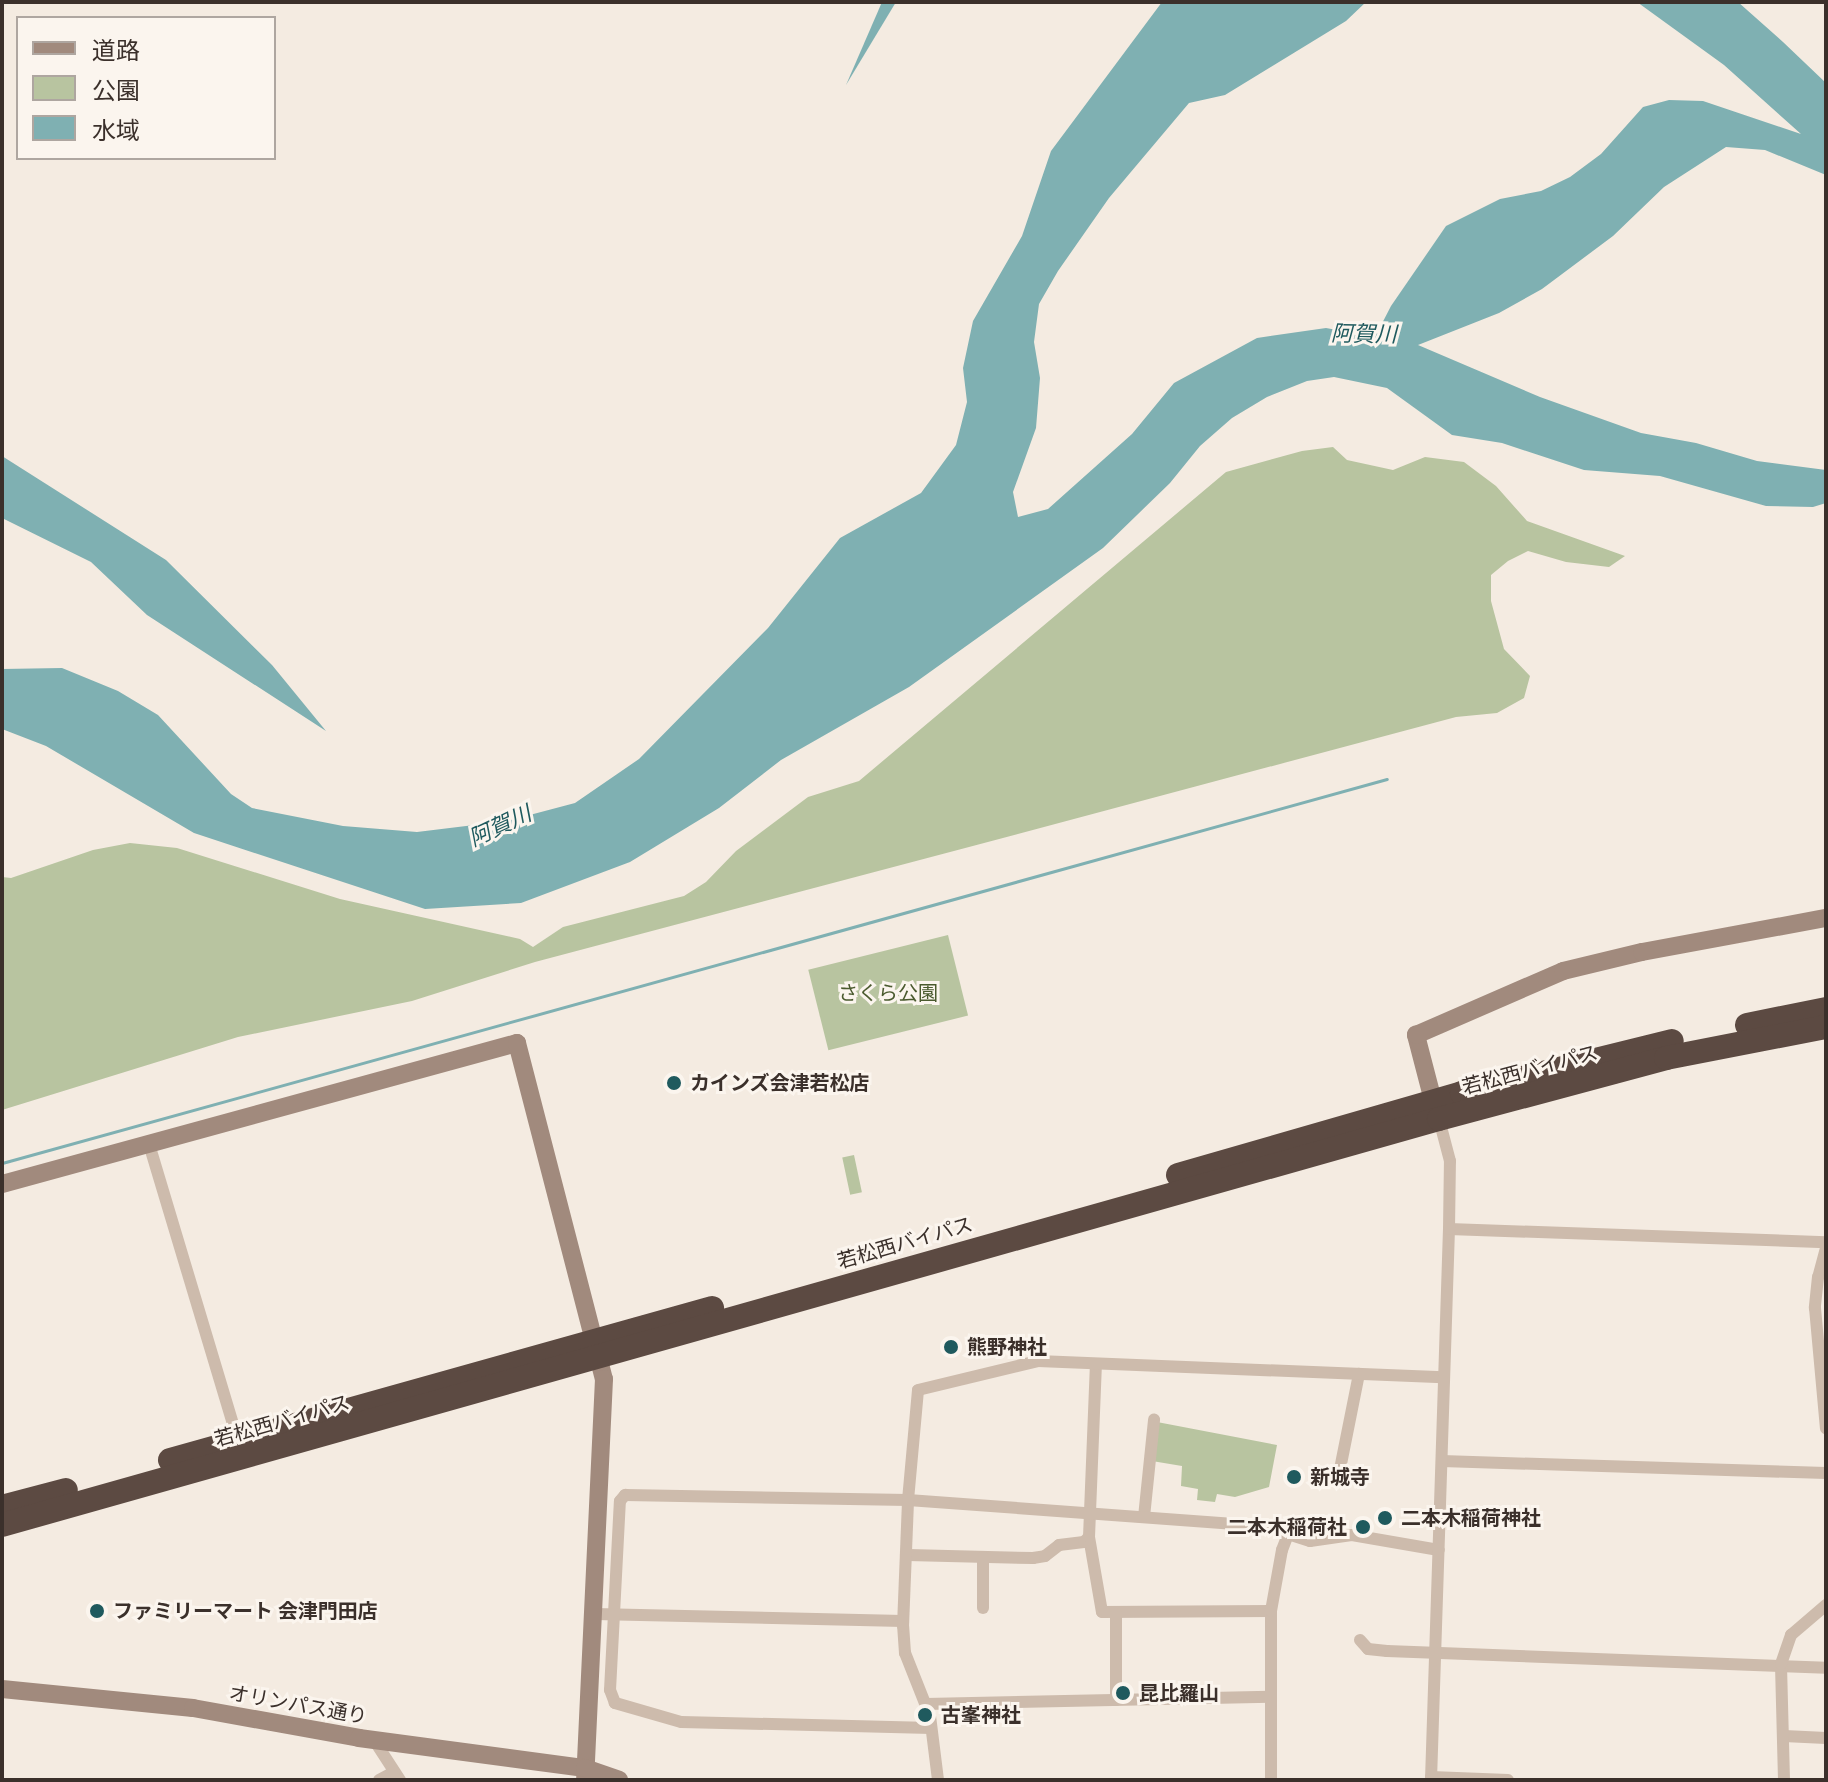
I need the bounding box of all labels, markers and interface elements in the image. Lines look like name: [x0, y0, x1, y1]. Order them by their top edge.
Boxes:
legend: [16, 16, 276, 160]
text: 道路: [92, 36, 140, 65]
text: 公園: [92, 76, 140, 105]
text: 水域: [92, 116, 140, 145]
water label: 阿賀川: [1331, 320, 1397, 348]
water label: 阿賀川: [465, 800, 535, 852]
park label: さくら公園: [838, 981, 938, 1005]
street label: 若松西バイパス: [1459, 1040, 1601, 1100]
place label: カインズ会津若松店: [690, 1071, 870, 1095]
marker: カインズ会津若松店: [665, 1074, 683, 1092]
street label: 若松西バイパス: [834, 1212, 976, 1274]
place label: 熊野神社: [967, 1335, 1047, 1359]
marker: 熊野神社: [942, 1338, 960, 1356]
street label: 若松西バイパス: [211, 1390, 353, 1452]
place label: 新城寺: [1310, 1465, 1370, 1489]
marker: 新城寺: [1285, 1468, 1303, 1486]
place label: 二本木稲荷神社: [1401, 1506, 1541, 1530]
marker: 二本木稲荷神社: [1376, 1509, 1394, 1527]
place label: 二本木稲荷社: [1227, 1515, 1347, 1539]
marker: 二本木稲荷社: [1354, 1518, 1372, 1536]
place label: ファミリーマート 会津門田店: [113, 1599, 378, 1623]
marker: ファミリーマート 会津門田店: [88, 1602, 106, 1620]
street label: オリンパス通り: [227, 1681, 369, 1729]
place label: 昆比羅山: [1139, 1681, 1219, 1705]
marker: 昆比羅山: [1114, 1684, 1132, 1702]
place label: 古峯神社: [941, 1703, 1021, 1727]
marker: 古峯神社: [916, 1706, 934, 1724]

